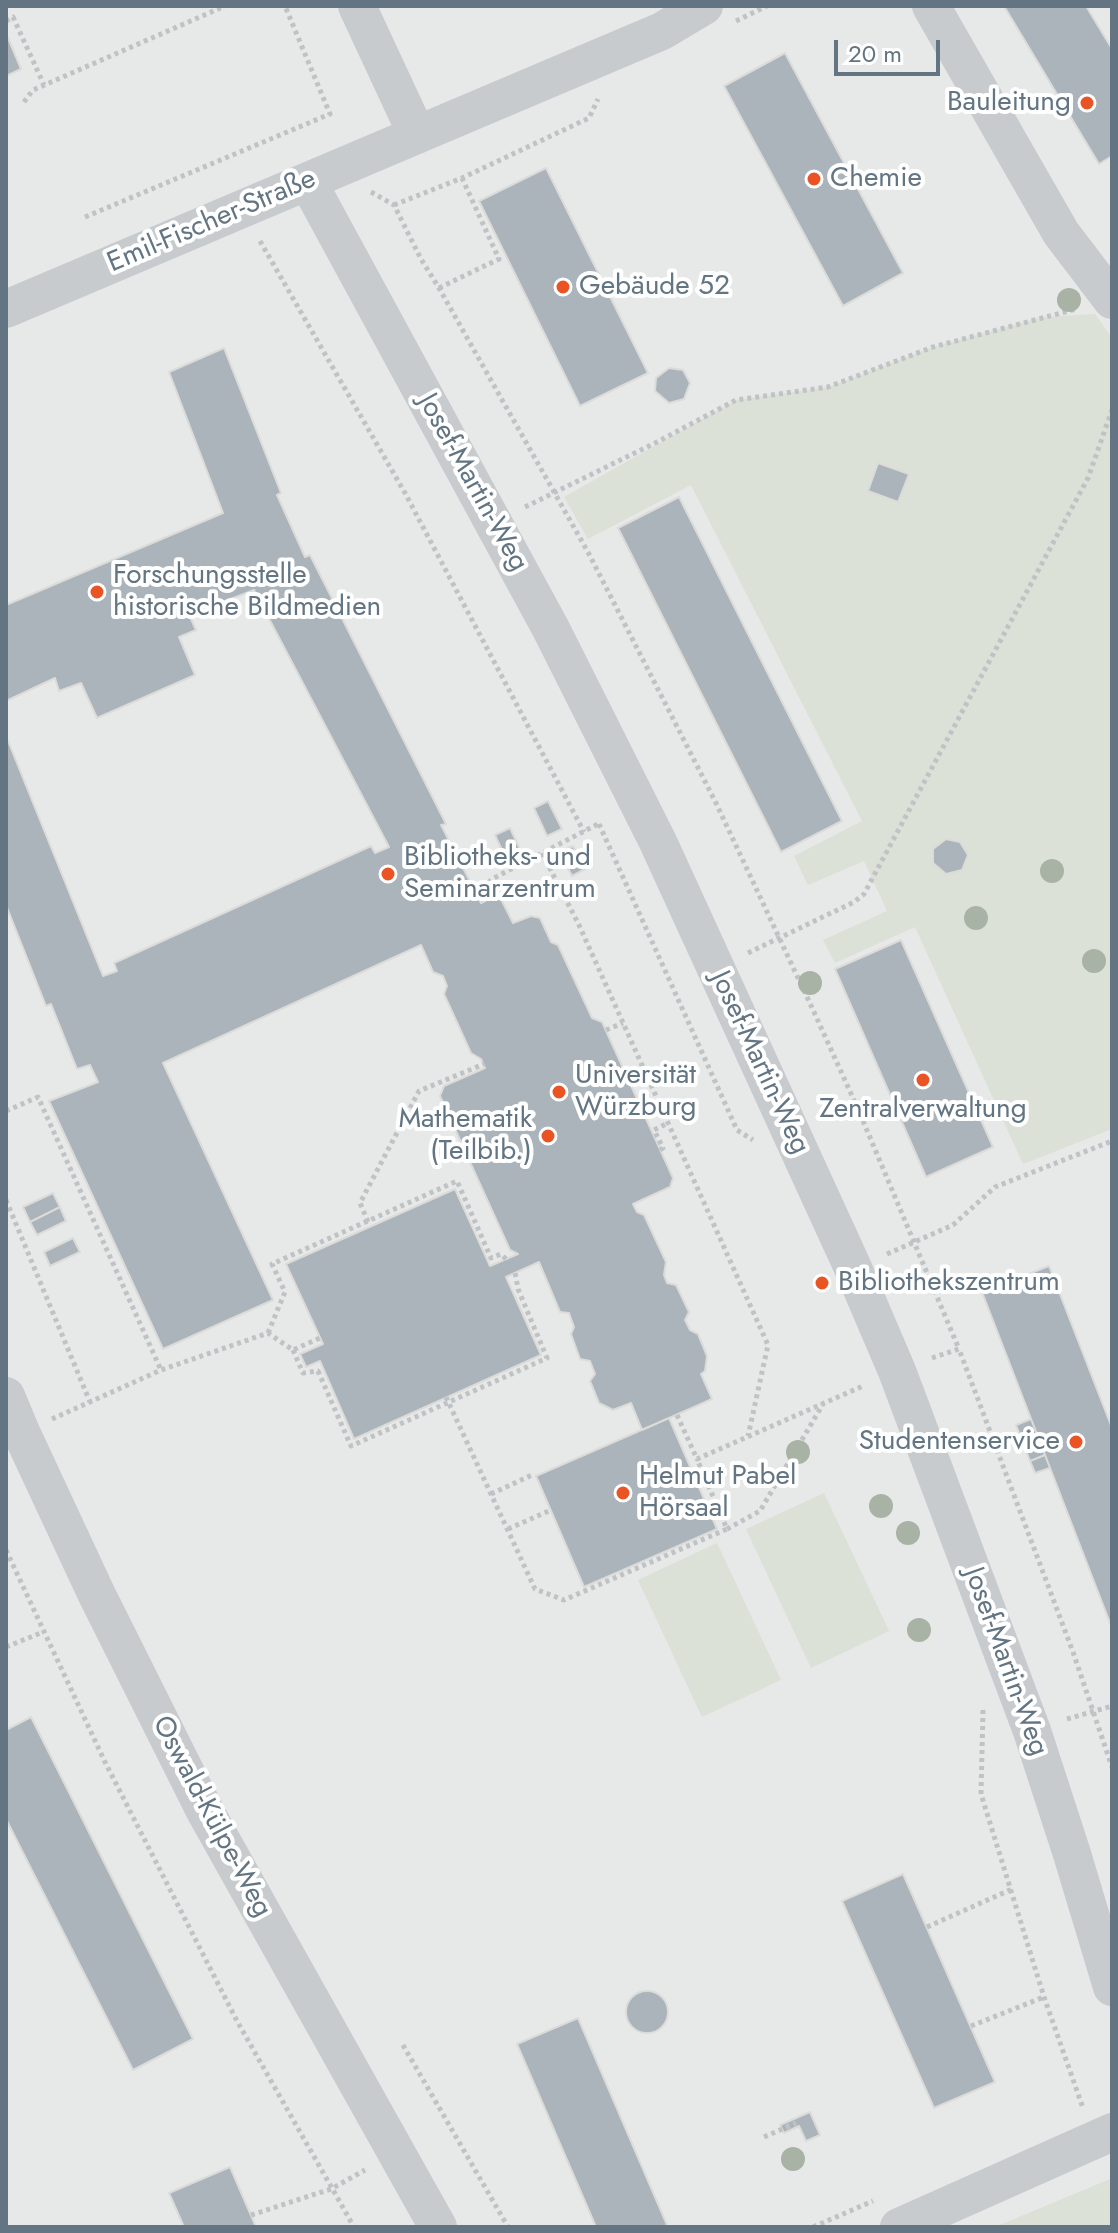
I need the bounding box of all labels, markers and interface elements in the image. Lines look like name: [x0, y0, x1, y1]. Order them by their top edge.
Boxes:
scale bar: [838, 24, 944, 74]
text: 20 m: [848, 36, 902, 71]
place label: Bauleitung: [947, 86, 1071, 120]
marker: Bauleitung: [1078, 94, 1096, 112]
place label: Chemie: [830, 162, 922, 196]
street label: Emil-Fischer-Straße: [103, 163, 321, 281]
marker: Chemie: [805, 170, 823, 188]
place label: Gebäude 52: [579, 270, 730, 304]
marker: Gebäude 52: [554, 278, 572, 296]
street label: Josef-Martin-Weg: [409, 388, 535, 578]
place label: Forschungsstelle historische Bildmedien: [113, 559, 381, 625]
marker: Forschungsstelle historische Bildmedien: [88, 583, 106, 601]
place label: Bibliotheks- und Seminarzentrum: [404, 841, 596, 907]
marker: Bibliotheks- und Seminarzentrum: [379, 865, 397, 883]
street label: Josef-Martin-Weg: [702, 966, 816, 1160]
place label: Universität Würzburg: [575, 1059, 697, 1125]
marker: Zentralverwaltung: [914, 1071, 932, 1089]
marker: Universität Würzburg: [550, 1083, 568, 1101]
place label: Zentralverwaltung: [819, 1093, 1027, 1127]
place label: Mathematik (Teilbib.): [398, 1103, 532, 1169]
marker: Mathematik (Teilbib.): [539, 1127, 557, 1145]
place label: Bibliothekszentrum: [838, 1266, 1060, 1300]
marker: Bibliothekszentrum: [813, 1274, 831, 1292]
place label: Studentenservice: [859, 1425, 1060, 1459]
marker: Studentenservice: [1067, 1433, 1085, 1451]
place label: Helmut Pabel Hörsaal: [639, 1460, 796, 1526]
marker: Helmut Pabel Hörsaal: [614, 1484, 632, 1502]
street label: Josef-Martin-Weg: [955, 1563, 1055, 1761]
street label: Oswald-Külpe-Weg: [144, 1711, 278, 1923]

